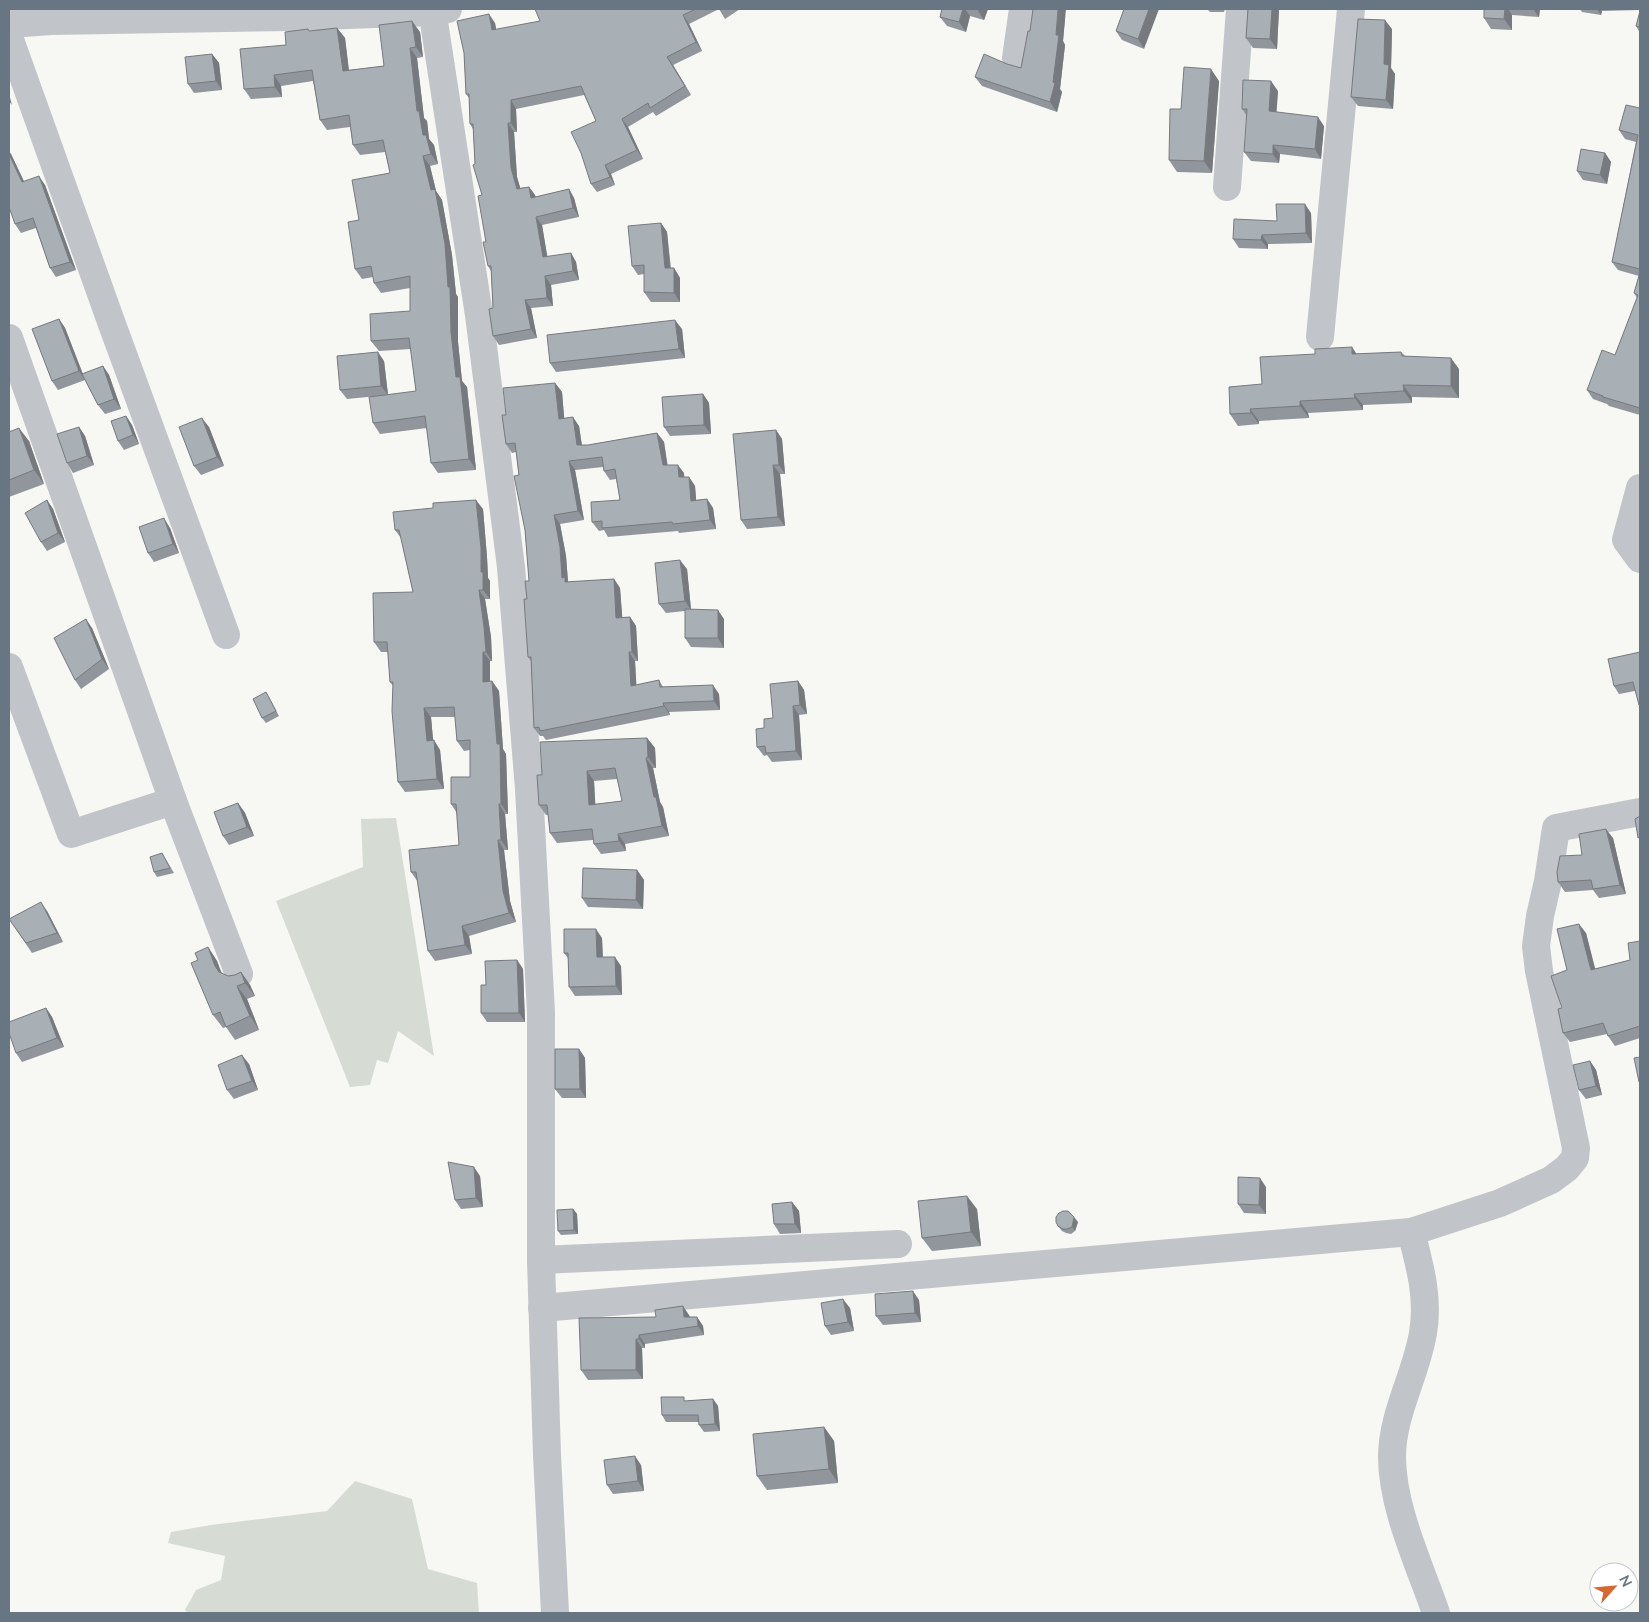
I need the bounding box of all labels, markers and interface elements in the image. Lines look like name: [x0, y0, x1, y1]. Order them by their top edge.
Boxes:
north arrow: [1589, 1562, 1639, 1612]
text: N: [1616, 1572, 1636, 1590]

